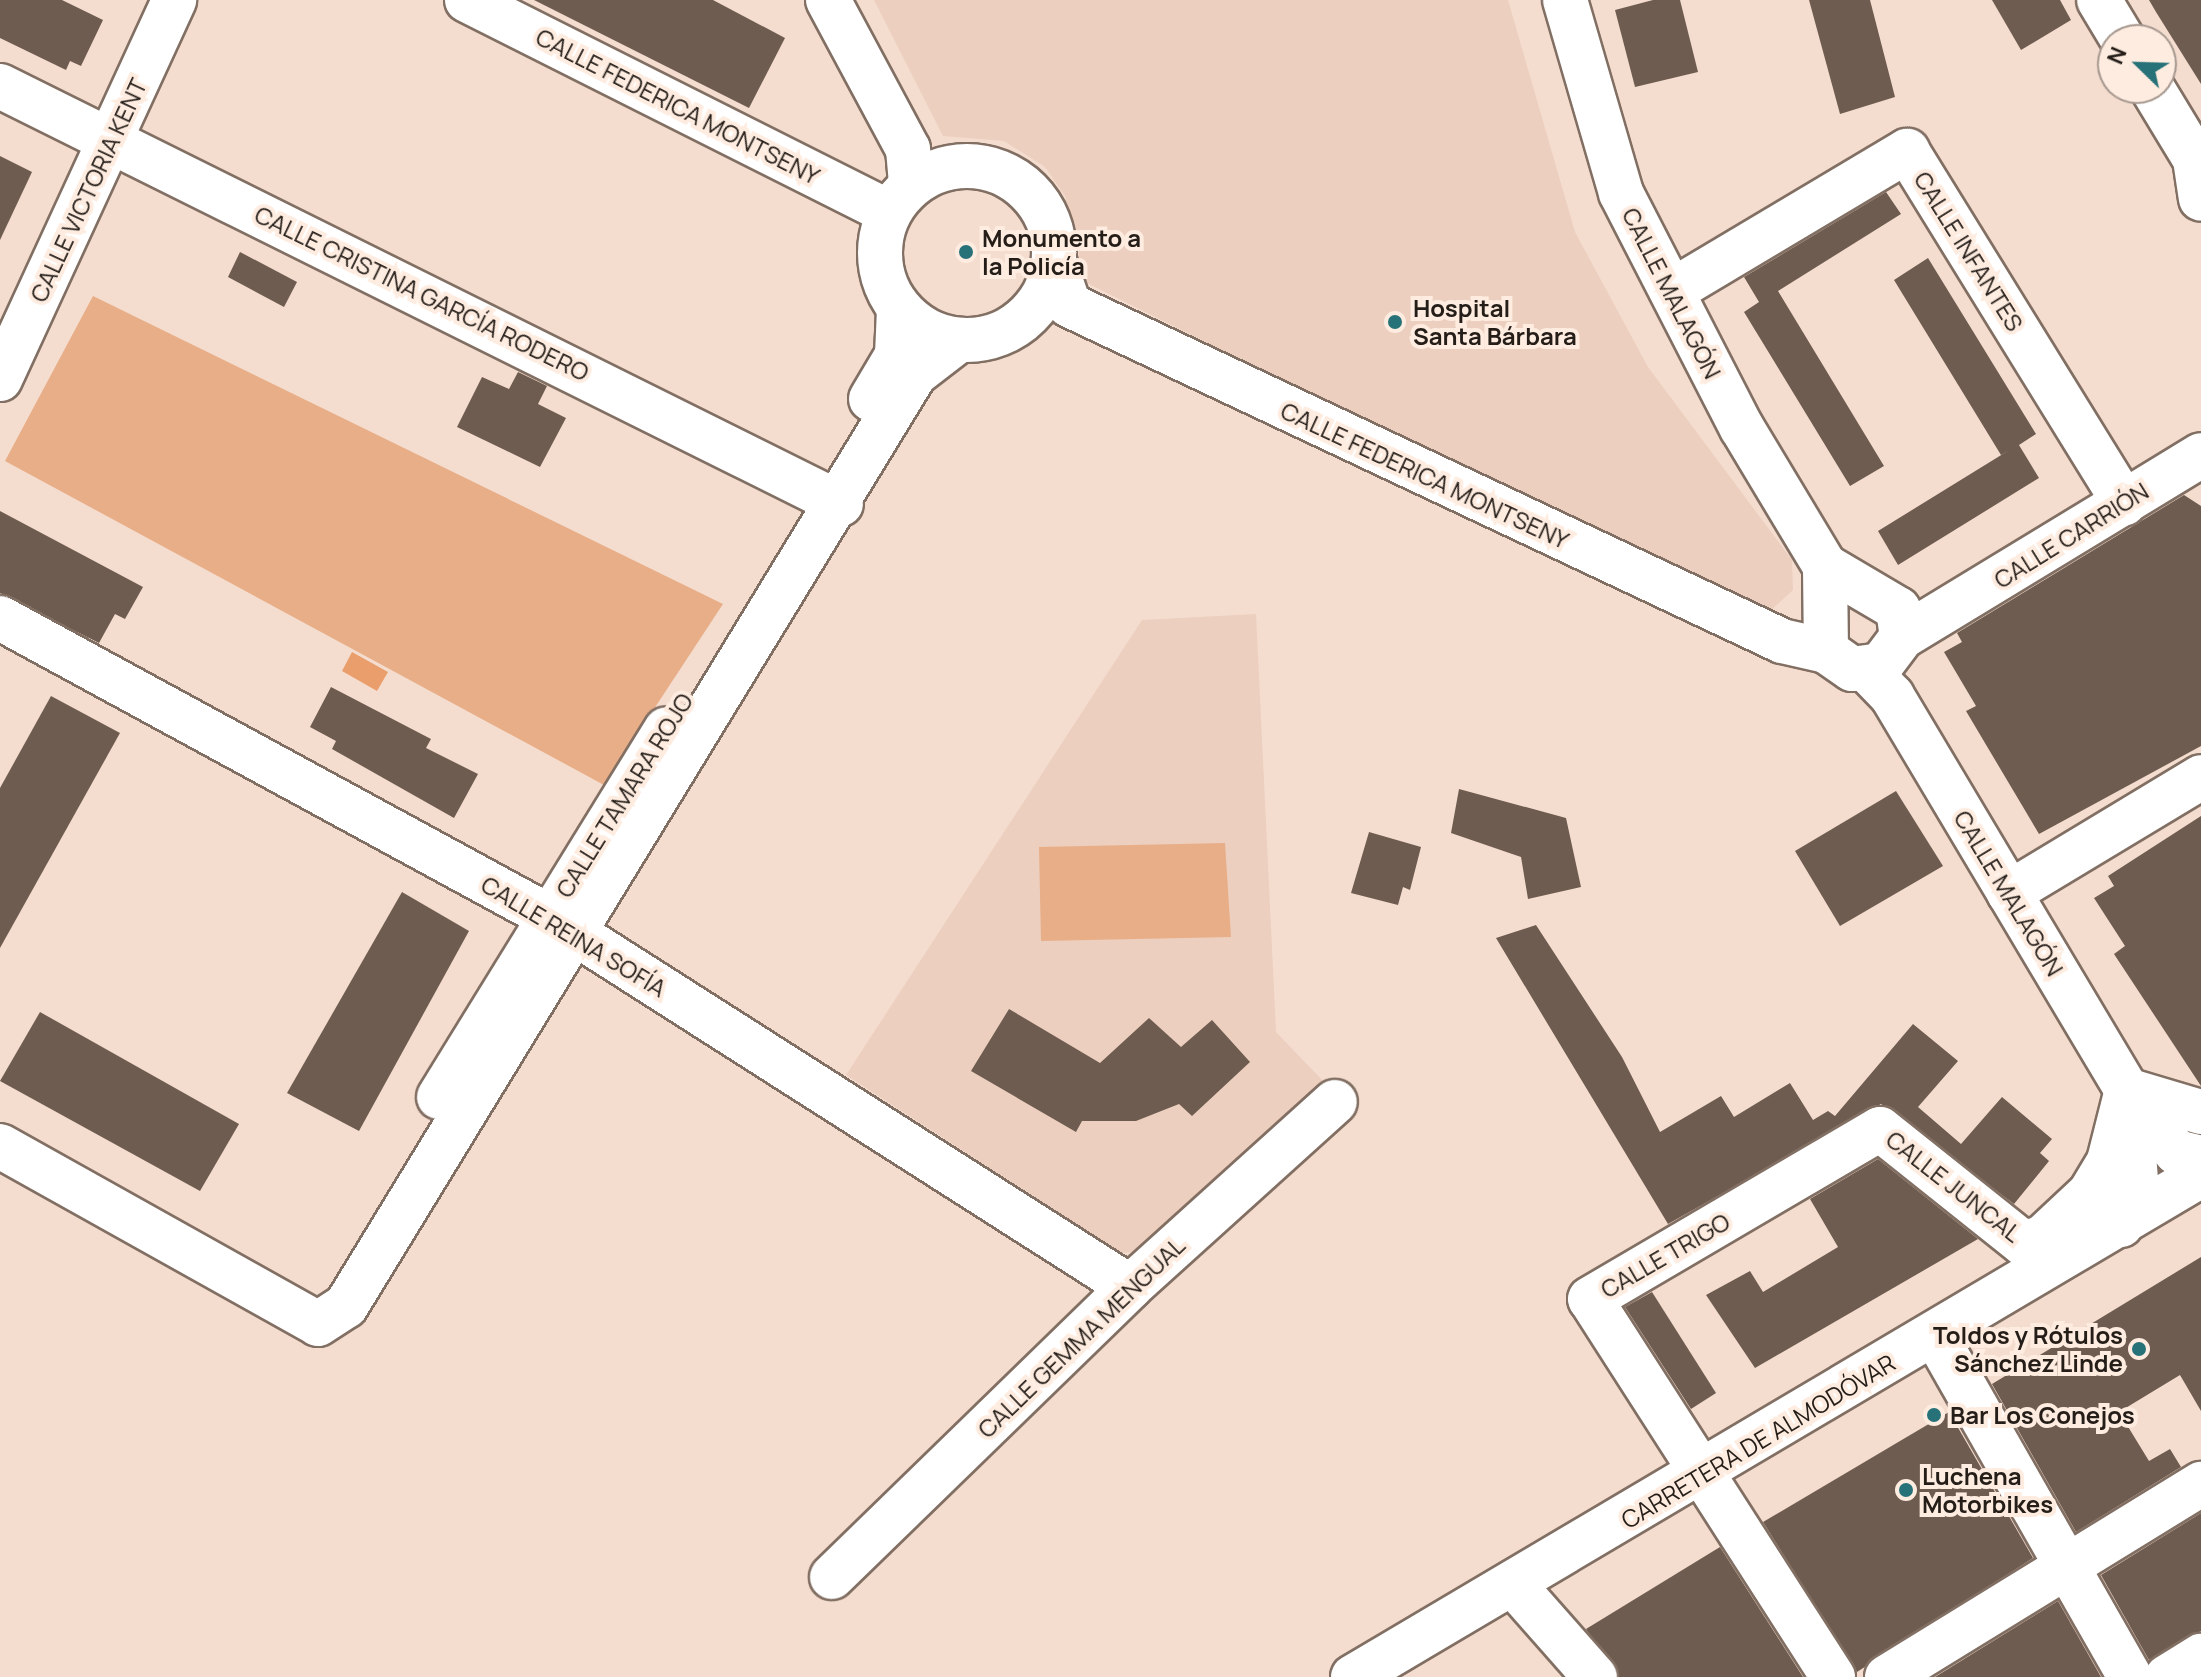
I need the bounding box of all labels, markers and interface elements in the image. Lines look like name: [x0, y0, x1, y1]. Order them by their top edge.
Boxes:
street label: CALLE FEDERICA MONTSENY: [531, 22, 825, 190]
north arrow: [2097, 24, 2177, 104]
text: N: [2100, 42, 2134, 69]
street label: CALLE VICTORIA KENT: [24, 74, 152, 306]
street label: CALLE INFANTES: [1908, 166, 2030, 336]
street label: CALLE CRISTINA GARCÍA RODERO: [250, 199, 594, 387]
street label: CALLE MALAGÓN: [1617, 203, 1727, 383]
place label: Monumento a la Policía: [982, 224, 1141, 280]
marker: Monumento a la Policía: [957, 243, 975, 261]
place label: Hospital Santa Bárbara: [1413, 294, 1577, 350]
marker: Hospital Santa Bárbara: [1384, 311, 1406, 333]
street label: CALLE FEDERICA MONTSENY: [1276, 396, 1574, 554]
street label: CALLE CARRIÓN: [1989, 476, 2153, 594]
street label: CALLE TAMARA ROJO: [549, 688, 699, 902]
street label: CALLE MALAGÓN: [1948, 805, 2070, 981]
street label: CALLE REINA SOFÍA: [476, 869, 672, 1003]
street label: CALLE JUNCAL: [1881, 1124, 2027, 1248]
street label: CALLE TRIGO: [1595, 1206, 1735, 1304]
street label: CALLE GEMMA MENGUAL: [972, 1231, 1190, 1443]
place label: Toldos y Rótulos Sánchez Linde: [1933, 1321, 2123, 1377]
marker: Toldos y Rótulos Sánchez Linde: [2130, 1340, 2148, 1358]
street label: CARRETERA DE ALMODÓVAR: [1616, 1348, 1900, 1534]
place label: Bar Los Conejos: [1950, 1401, 2135, 1429]
marker: Bar Los Conejos: [1925, 1406, 1943, 1424]
place label: Luchena Motorbikes: [1922, 1462, 2053, 1518]
marker: Luchena Motorbikes: [1897, 1481, 1915, 1499]

